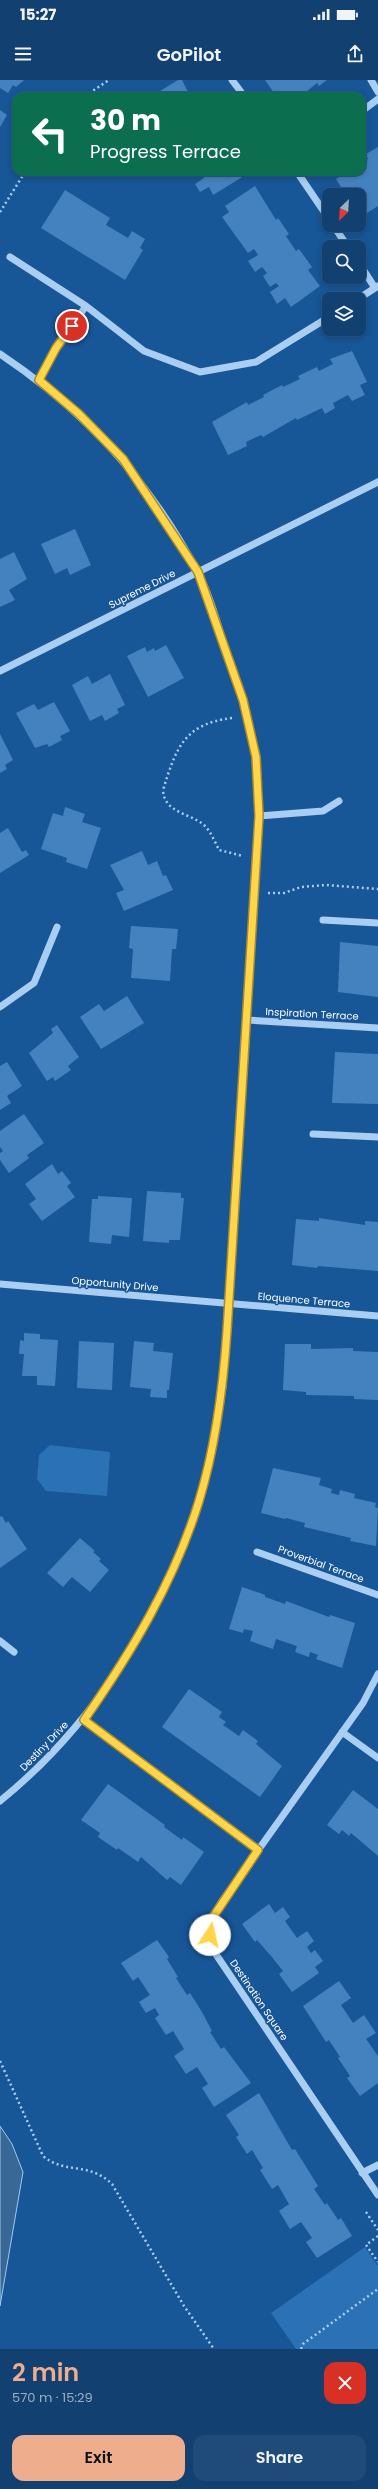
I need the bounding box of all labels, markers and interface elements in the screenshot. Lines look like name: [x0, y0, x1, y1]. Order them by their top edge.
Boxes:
text: 15:27: [20, 4, 56, 25]
text: GoPilot: [157, 42, 221, 67]
icon: menu: [12, 43, 34, 65]
icon: share: [344, 43, 366, 65]
text: 30 m: [90, 101, 161, 140]
icon: left: [24, 108, 76, 160]
text: Progress Terrace: [90, 139, 241, 164]
north arrow: [322, 188, 366, 232]
map controls: [322, 188, 366, 336]
button: search: [322, 240, 366, 284]
button: layers: [322, 292, 366, 336]
pin: [55, 309, 89, 343]
icon: arrive: [61, 315, 83, 337]
street label: Supreme Drive: [106, 566, 178, 612]
street label: Inspiration Terrace: [265, 1004, 359, 1024]
street label: Opportunity Drive: [71, 1273, 159, 1295]
street label: Eloquence Terrace: [257, 1288, 351, 1312]
street label: Proverbial Terrace: [276, 1541, 366, 1587]
street label: Destiny Drive: [16, 1718, 72, 1774]
position arrow: [189, 1914, 231, 1956]
street label: Destination Square: [226, 1956, 292, 2044]
text: 2 min: [12, 2356, 79, 2389]
button: close: [324, 2362, 366, 2404]
text: 570 m · 15:29: [12, 2388, 93, 2407]
button: Exit: [12, 2435, 185, 2481]
button: Share: [193, 2435, 366, 2481]

